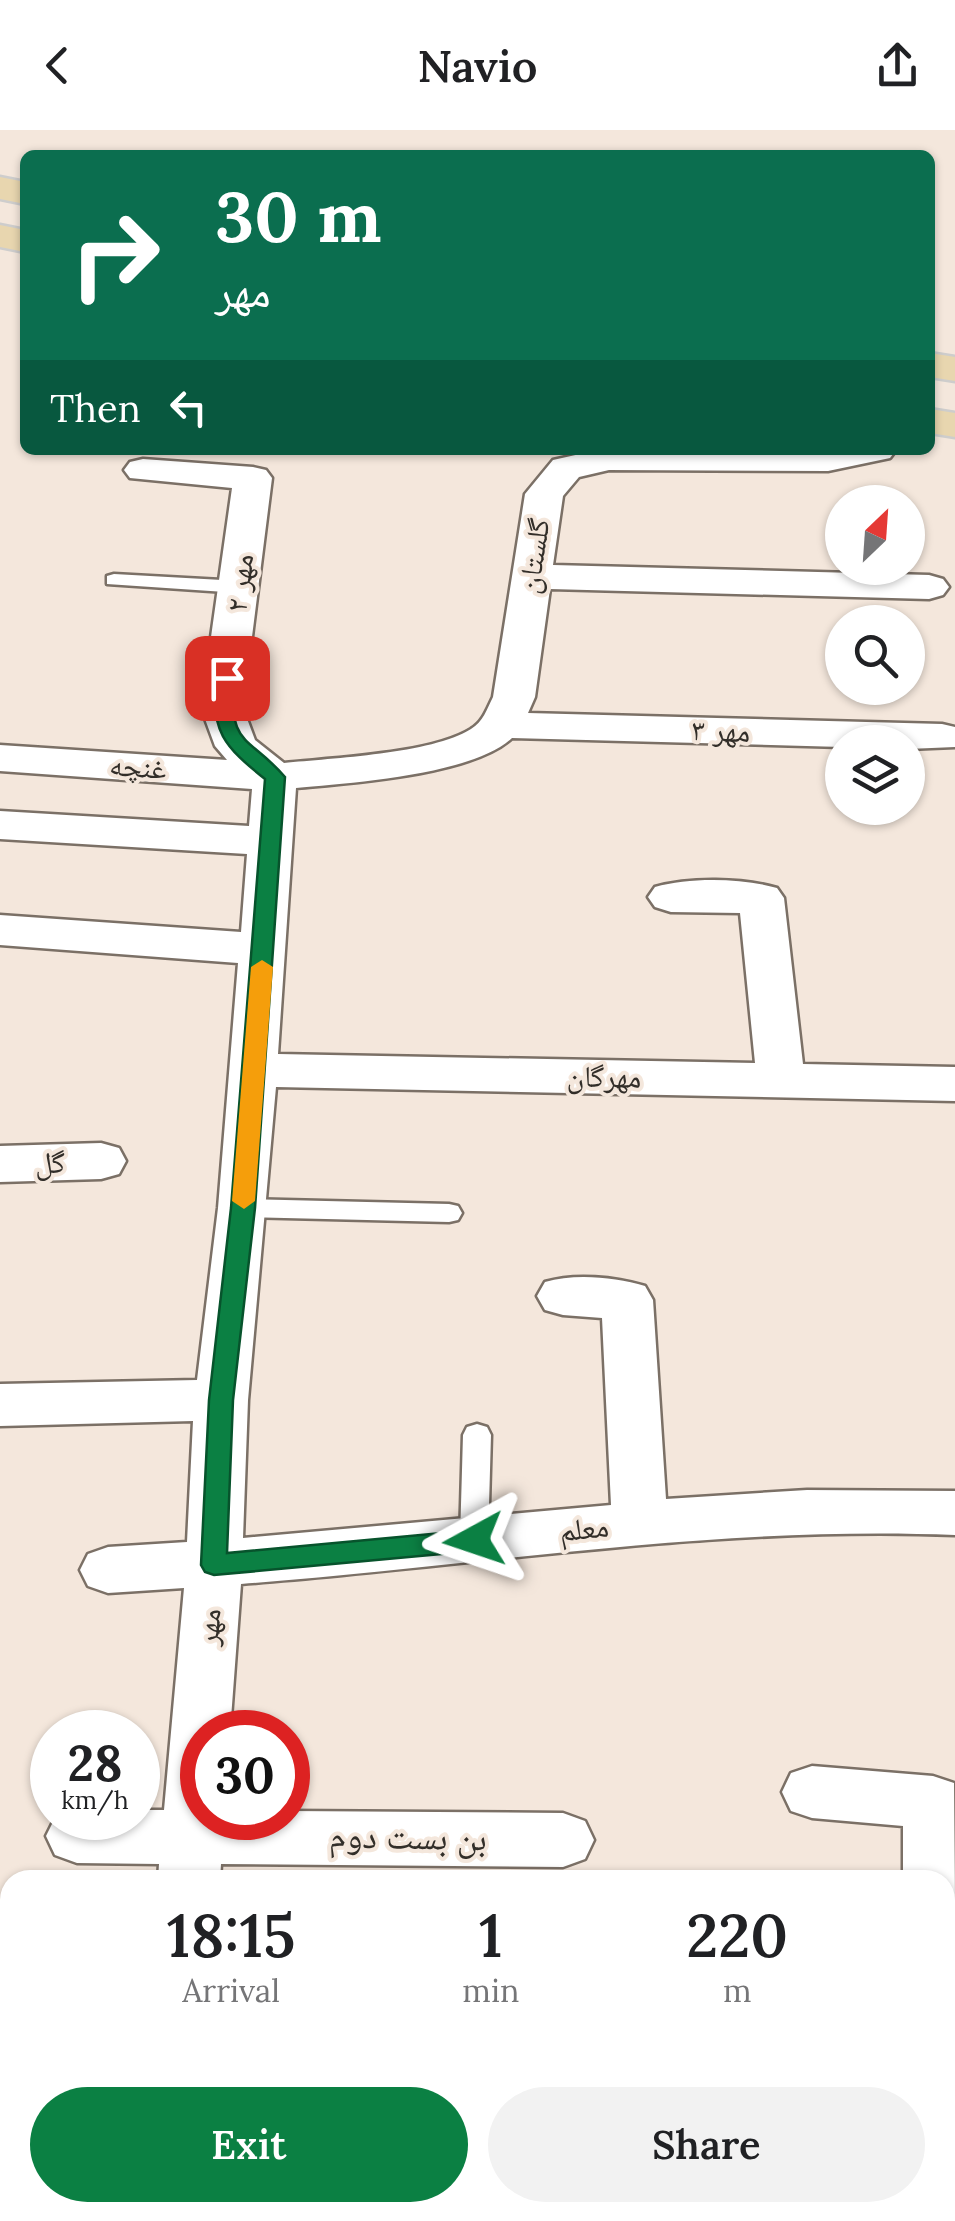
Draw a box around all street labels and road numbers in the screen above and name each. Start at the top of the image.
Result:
street label: گلستان [508,516,558,596]
street label: مهر ۲ [217,551,261,614]
street label: مهر ۳ [691,710,751,750]
street label: غنچه [108,745,168,787]
street label: مهرگان [566,1056,642,1096]
street label: گل [34,1142,66,1182]
street label: معلم [557,1507,611,1551]
street label: مهر [187,1607,229,1648]
street label: بن بست دوم [329,1813,487,1861]

